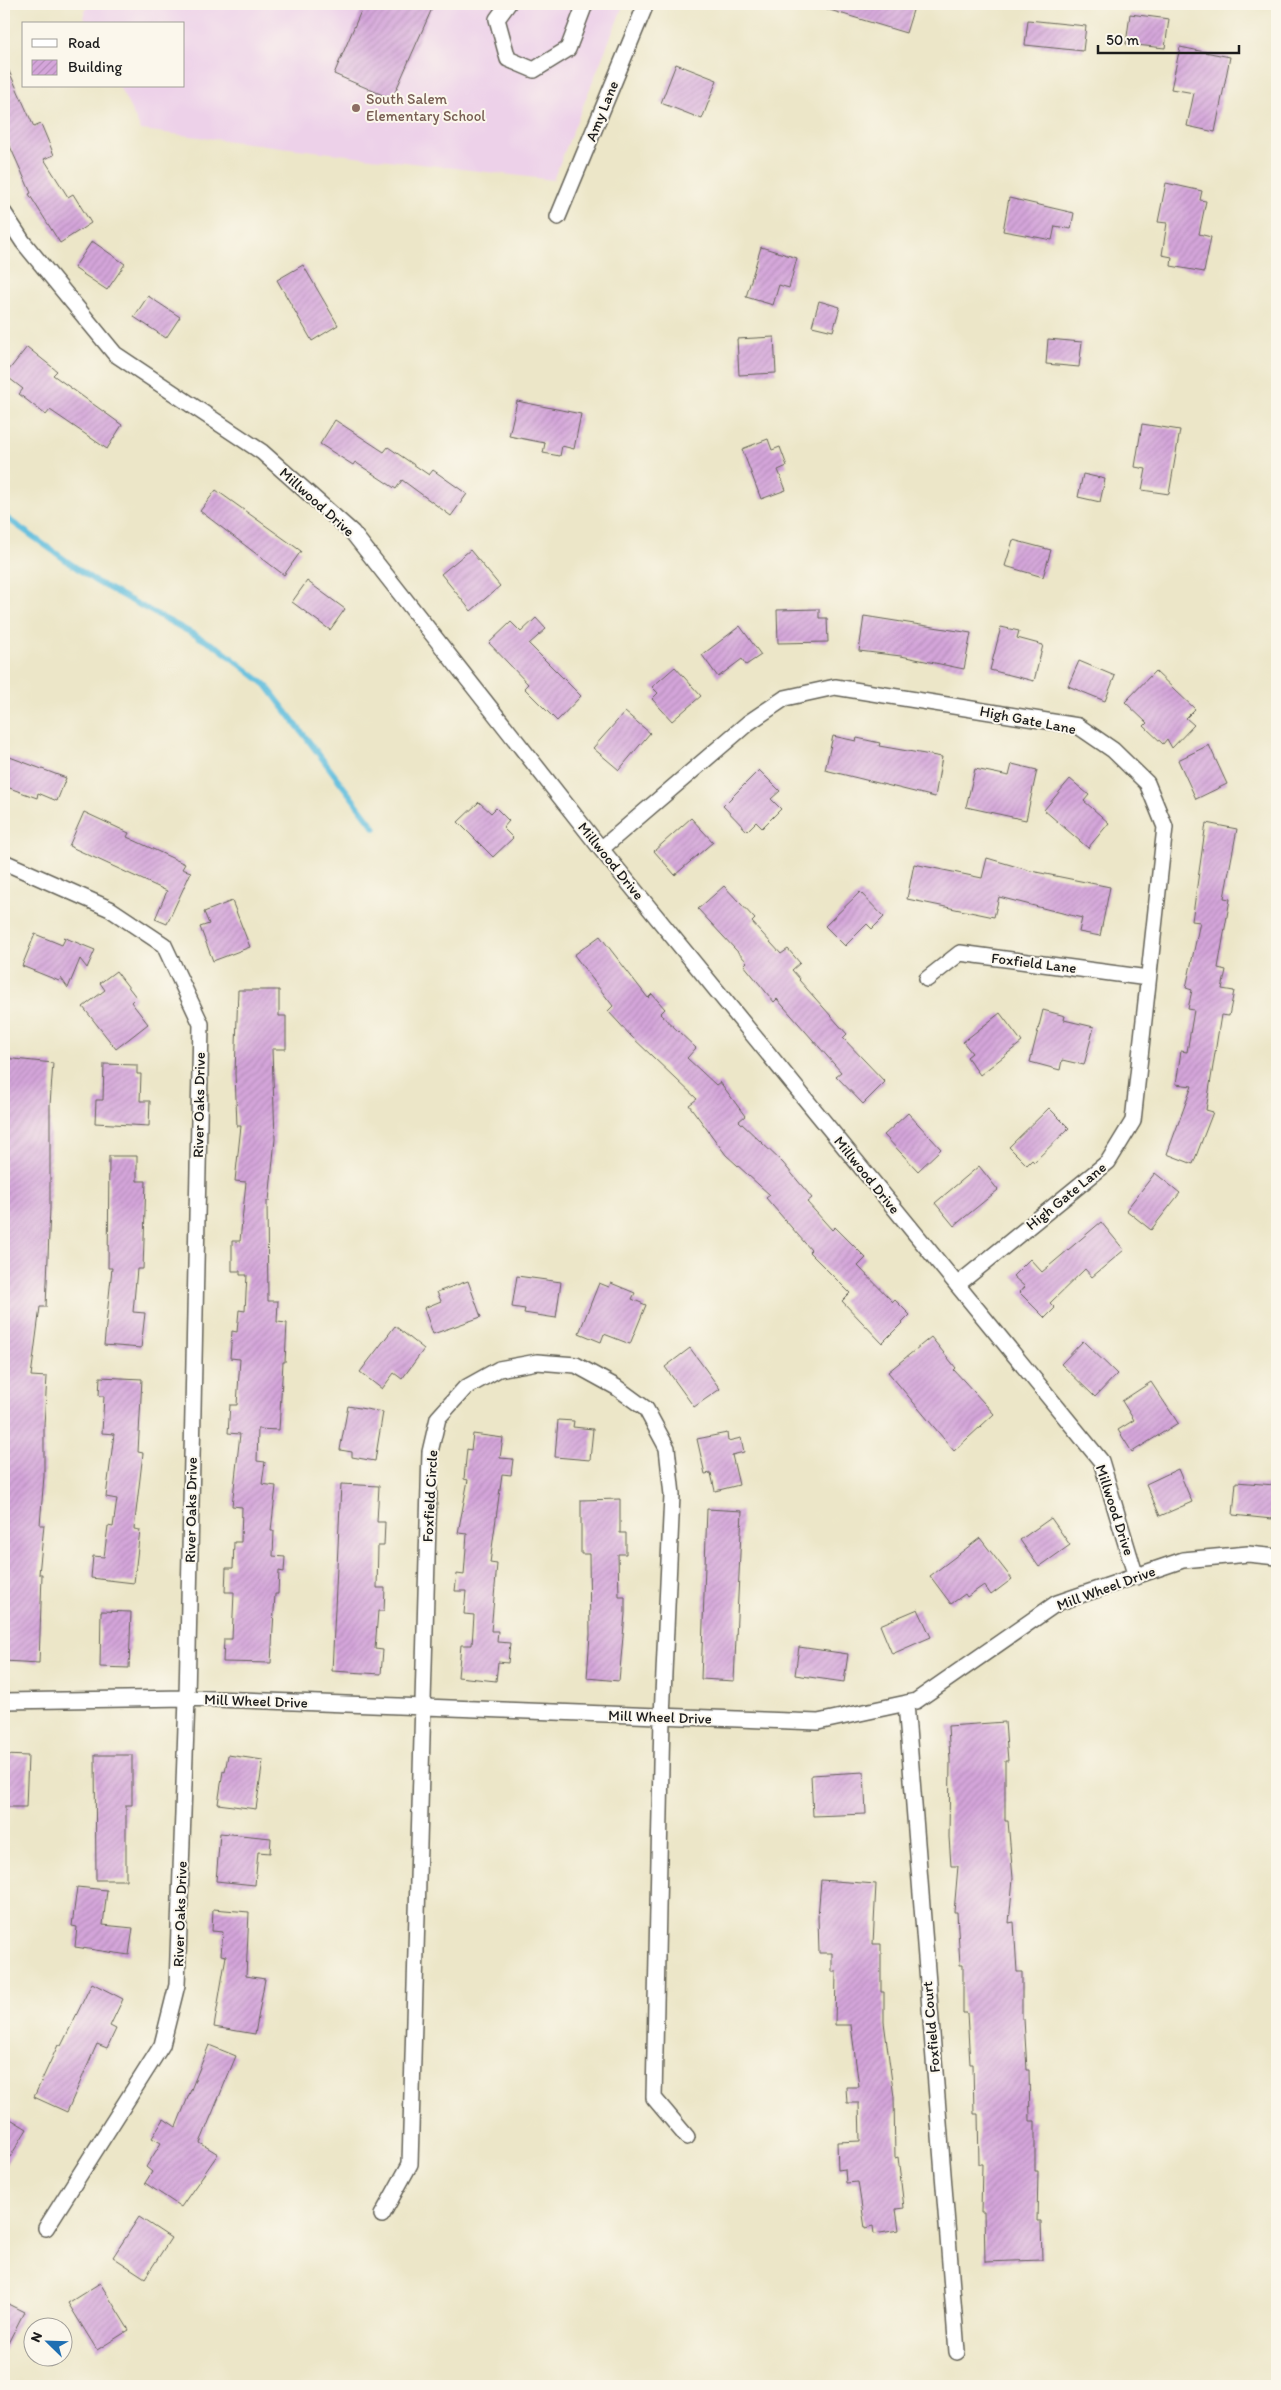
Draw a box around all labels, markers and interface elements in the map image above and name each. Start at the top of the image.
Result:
legend [22,22,185,88]
scale bar [1098,22,1240,54]
text: 50 m [1106,31,1139,49]
text: Road [68,34,101,52]
text: Building [68,58,122,76]
street label: Amy Lane [582,78,622,144]
place label: South Salem Elementary School [366,90,486,125]
marker: South Salem Elementary School [350,102,362,114]
street label: Millwood Drive [276,464,358,540]
street label: High Gate Lane [978,702,1078,738]
street label: Millwood Drive [574,819,648,903]
street label: Foxfield Lane [990,949,1078,977]
street label: River Oaks Drive [189,1052,209,1158]
street label: Millwood Drive [830,1133,904,1217]
street label: High Gate Lane [1022,1158,1110,1234]
street label: Foxfield Circle [419,1449,441,1543]
street label: River Oaks Drive [181,1457,201,1563]
street label: Millwood Drive [1092,1462,1138,1558]
street label: Mill Wheel Drive [1054,1562,1158,1614]
street label: Mill Wheel Drive [204,1690,308,1712]
street label: Mill Wheel Drive [608,1706,712,1728]
street label: River Oaks Drive [169,1861,191,1967]
street label: Foxfield Court [918,1980,944,2074]
north arrow [22,2318,72,2368]
text: N [27,2329,46,2345]

